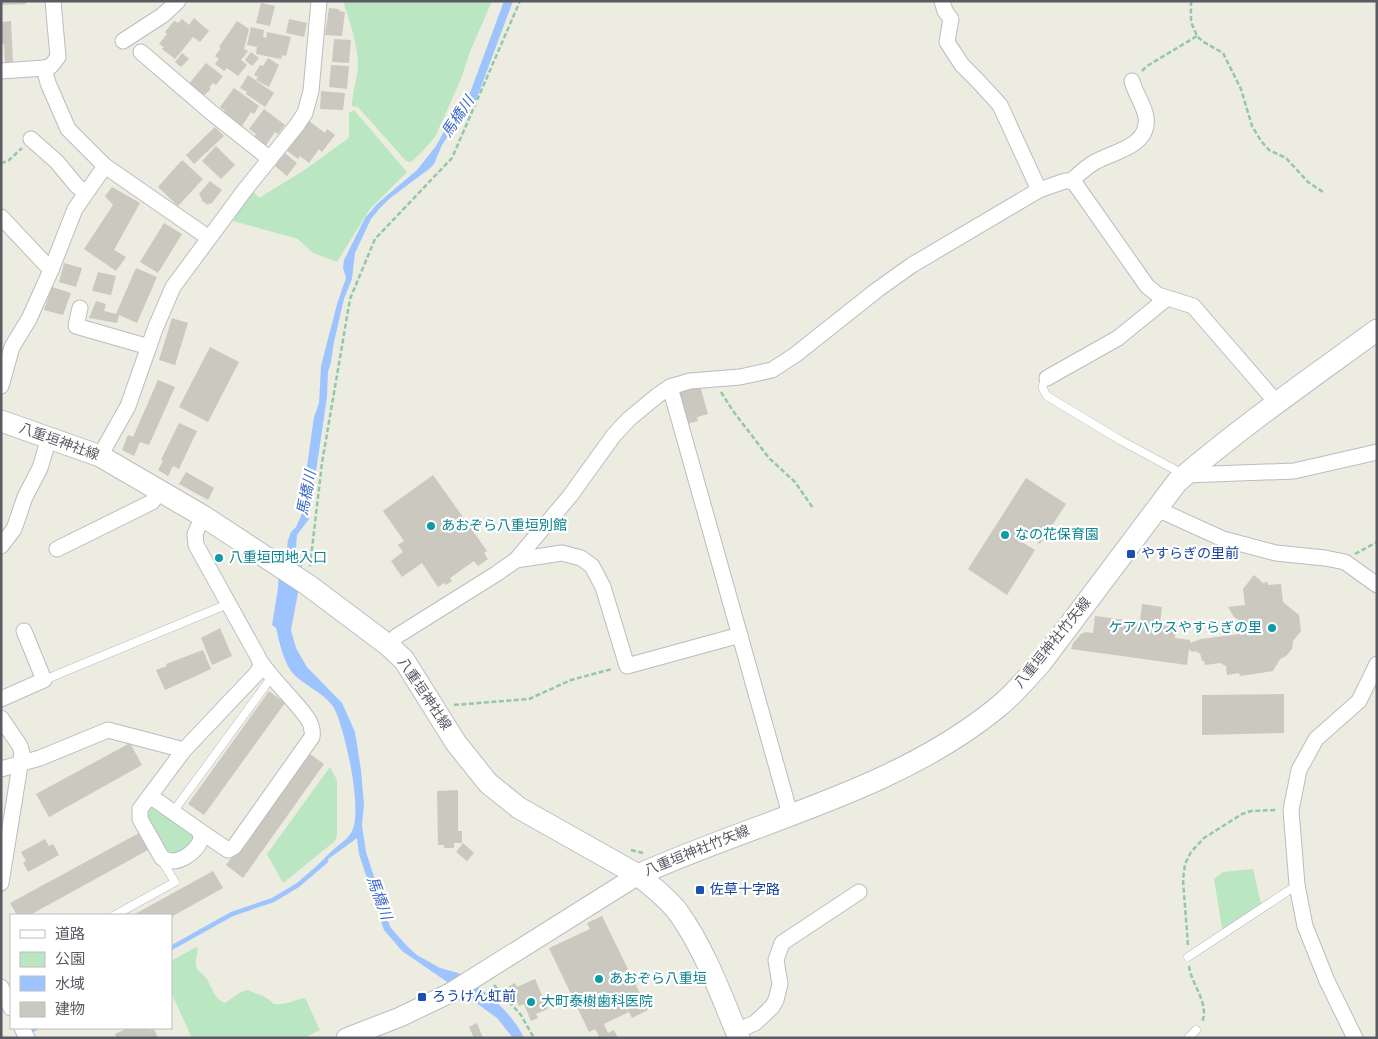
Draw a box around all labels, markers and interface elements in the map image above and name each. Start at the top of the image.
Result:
water label: 馬橋川 [438,92,478,140]
street label: 八重垣神社線 [17,420,101,463]
water label: 馬橋川 [294,467,319,517]
place label: あおぞら八重垣別館 [441,518,567,533]
marker: あおぞら八重垣別館 [425,520,437,532]
place label: なの花保育園 [1015,527,1099,542]
marker: なの花保育園 [999,529,1011,541]
place label: やすらぎの里前 [1141,545,1239,561]
marker: やすらぎの里前 [1125,548,1137,560]
place label: 八重垣団地入口 [229,550,327,565]
marker: 八重垣団地入口 [213,552,225,564]
street label: 八重垣神社竹矢線 [1012,594,1094,691]
place label: ケアハウスやすらぎの里 [1109,620,1262,635]
marker: ケアハウスやすらぎの里 [1266,622,1278,634]
street label: 八重垣神社線 [395,655,454,733]
street label: 八重垣神社竹矢線 [642,823,752,878]
water label: 馬橋川 [364,874,395,924]
place label: 佐草十字路 [710,882,780,897]
marker: 佐草十字路 [694,884,706,896]
legend [10,914,172,1029]
text: 道路 [55,926,85,942]
text: 公園 [55,951,85,967]
place label: あおぞら八重垣 [609,971,707,986]
marker: あおぞら八重垣 [593,973,605,985]
text: 水域 [55,976,85,992]
place label: ろうけん虹前 [432,988,516,1004]
marker: ろうけん虹前 [416,991,428,1003]
place label: 大町泰樹歯科医院 [541,993,653,1009]
marker: 大町泰樹歯科医院 [525,996,537,1008]
text: 建物 [55,1001,85,1017]

